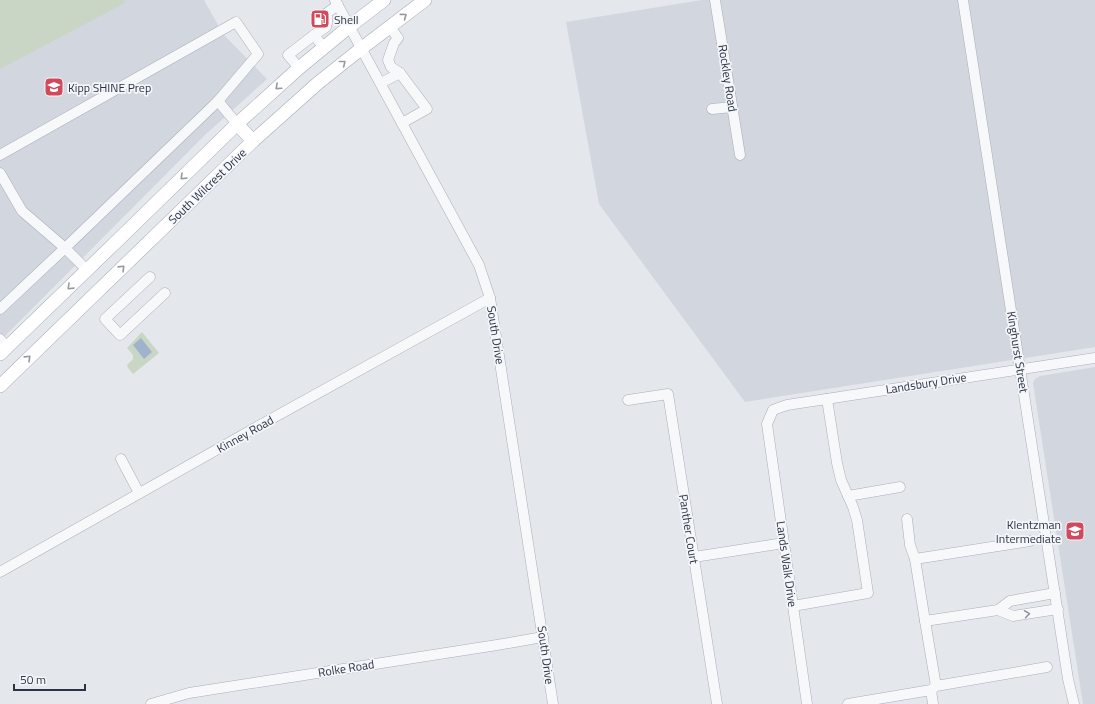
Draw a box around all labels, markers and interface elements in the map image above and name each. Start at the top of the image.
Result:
fuel station icon: Shell [309,8,331,30]
place label: Shell [334,10,359,29]
one-way arrow [400,14,407,21]
street label: Rockley Road [713,43,743,113]
one-way arrow [338,61,345,68]
school or university icon: Kipp SHINE Prep [43,76,65,98]
place label: Kipp SHINE Prep [68,78,151,97]
one-way arrow [275,83,282,90]
street label: South Wilcrest Drive [164,144,250,228]
one-way arrow [180,172,188,179]
one-way arrow [117,265,125,273]
one-way arrow [67,282,75,290]
street label: South Drive [482,304,510,366]
street label: Kinghurst Street [1002,310,1034,395]
one-way arrow [23,356,31,363]
street label: Landsbury Drive [884,367,968,399]
street label: Kinney Road [213,410,277,458]
street label: Panther Court [674,493,704,566]
place label: Klentzman Intermediate [996,515,1061,548]
street label: Lands Walk Drive [772,520,802,608]
school or university icon: Klentzman Intermediate [1064,520,1086,542]
one-way arrow [1024,610,1030,619]
street label: South Drive [533,625,559,685]
street label: Rolke Road [317,654,375,682]
scale bar [14,666,85,692]
text: 50 m [20,670,46,689]

